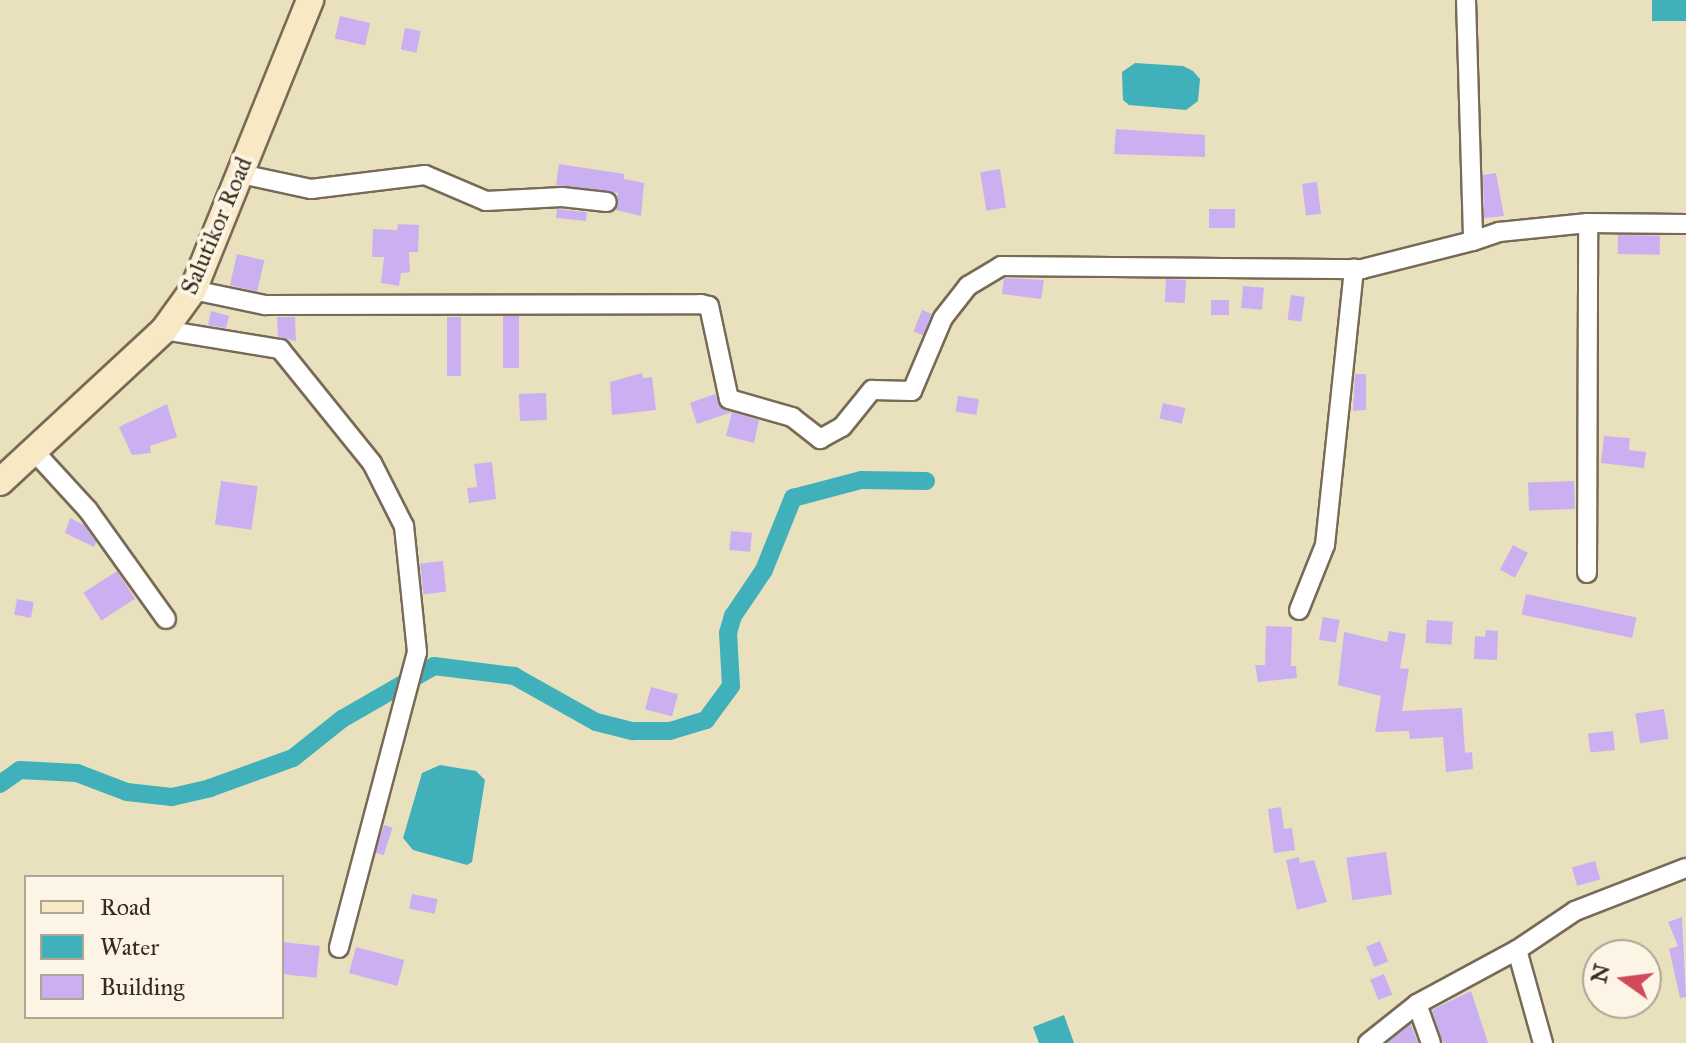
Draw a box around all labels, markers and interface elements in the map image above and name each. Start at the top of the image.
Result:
street label: Salutikor Road [175,153,259,299]
legend [24,875,284,1019]
text: Road [100,892,151,922]
text: Water [100,932,159,962]
north arrow [1582,939,1662,1019]
text: N [1585,961,1616,986]
text: Building [100,972,185,1002]

